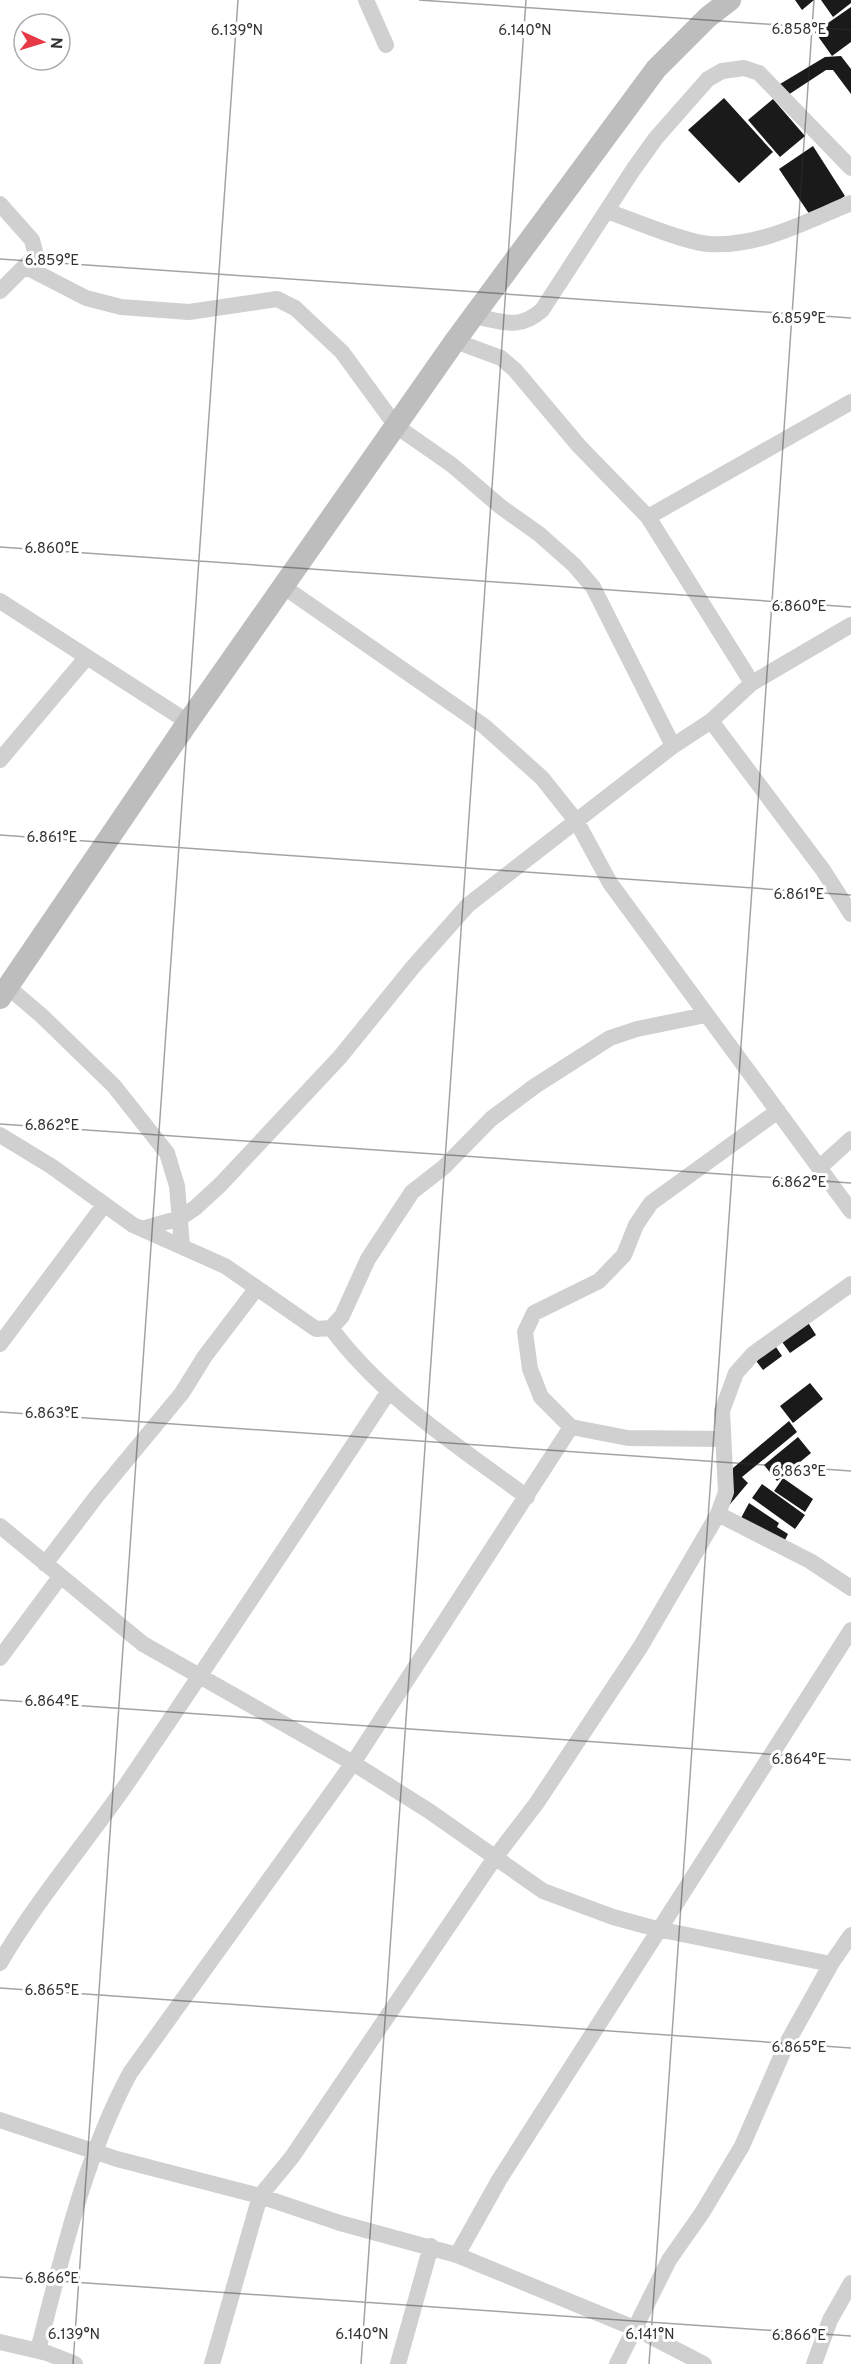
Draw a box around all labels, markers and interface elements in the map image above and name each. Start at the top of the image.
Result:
north arrow [12,12,72,72]
text: 6.858°E [771,21,827,40]
text: 6.139°N [211,22,263,41]
text: 6.140°N [498,22,552,41]
text: N [45,36,65,49]
text: 6.859°E [25,252,79,271]
text: 6.859°E [772,310,826,329]
text: 6.860°E [24,540,80,559]
text: 6.860°E [771,598,827,617]
text: 6.861°E [26,829,78,848]
text: 6.861°E [773,886,825,905]
text: 6.862°E [25,1117,79,1136]
text: 6.862°E [772,1174,826,1193]
text: 6.863°E [25,1405,79,1424]
text: 6.863°E [772,1463,826,1482]
text: 6.864°E [25,1693,79,1712]
text: 6.864°E [772,1751,826,1770]
text: 6.865°E [25,1982,79,2001]
text: 6.865°E [772,2039,826,2058]
text: 6.866°E [25,2270,79,2289]
text: 6.139°N [48,2326,100,2345]
text: 6.140°N [335,2326,389,2345]
text: 6.141°N [625,2326,675,2345]
text: 6.866°E [772,2327,826,2346]

